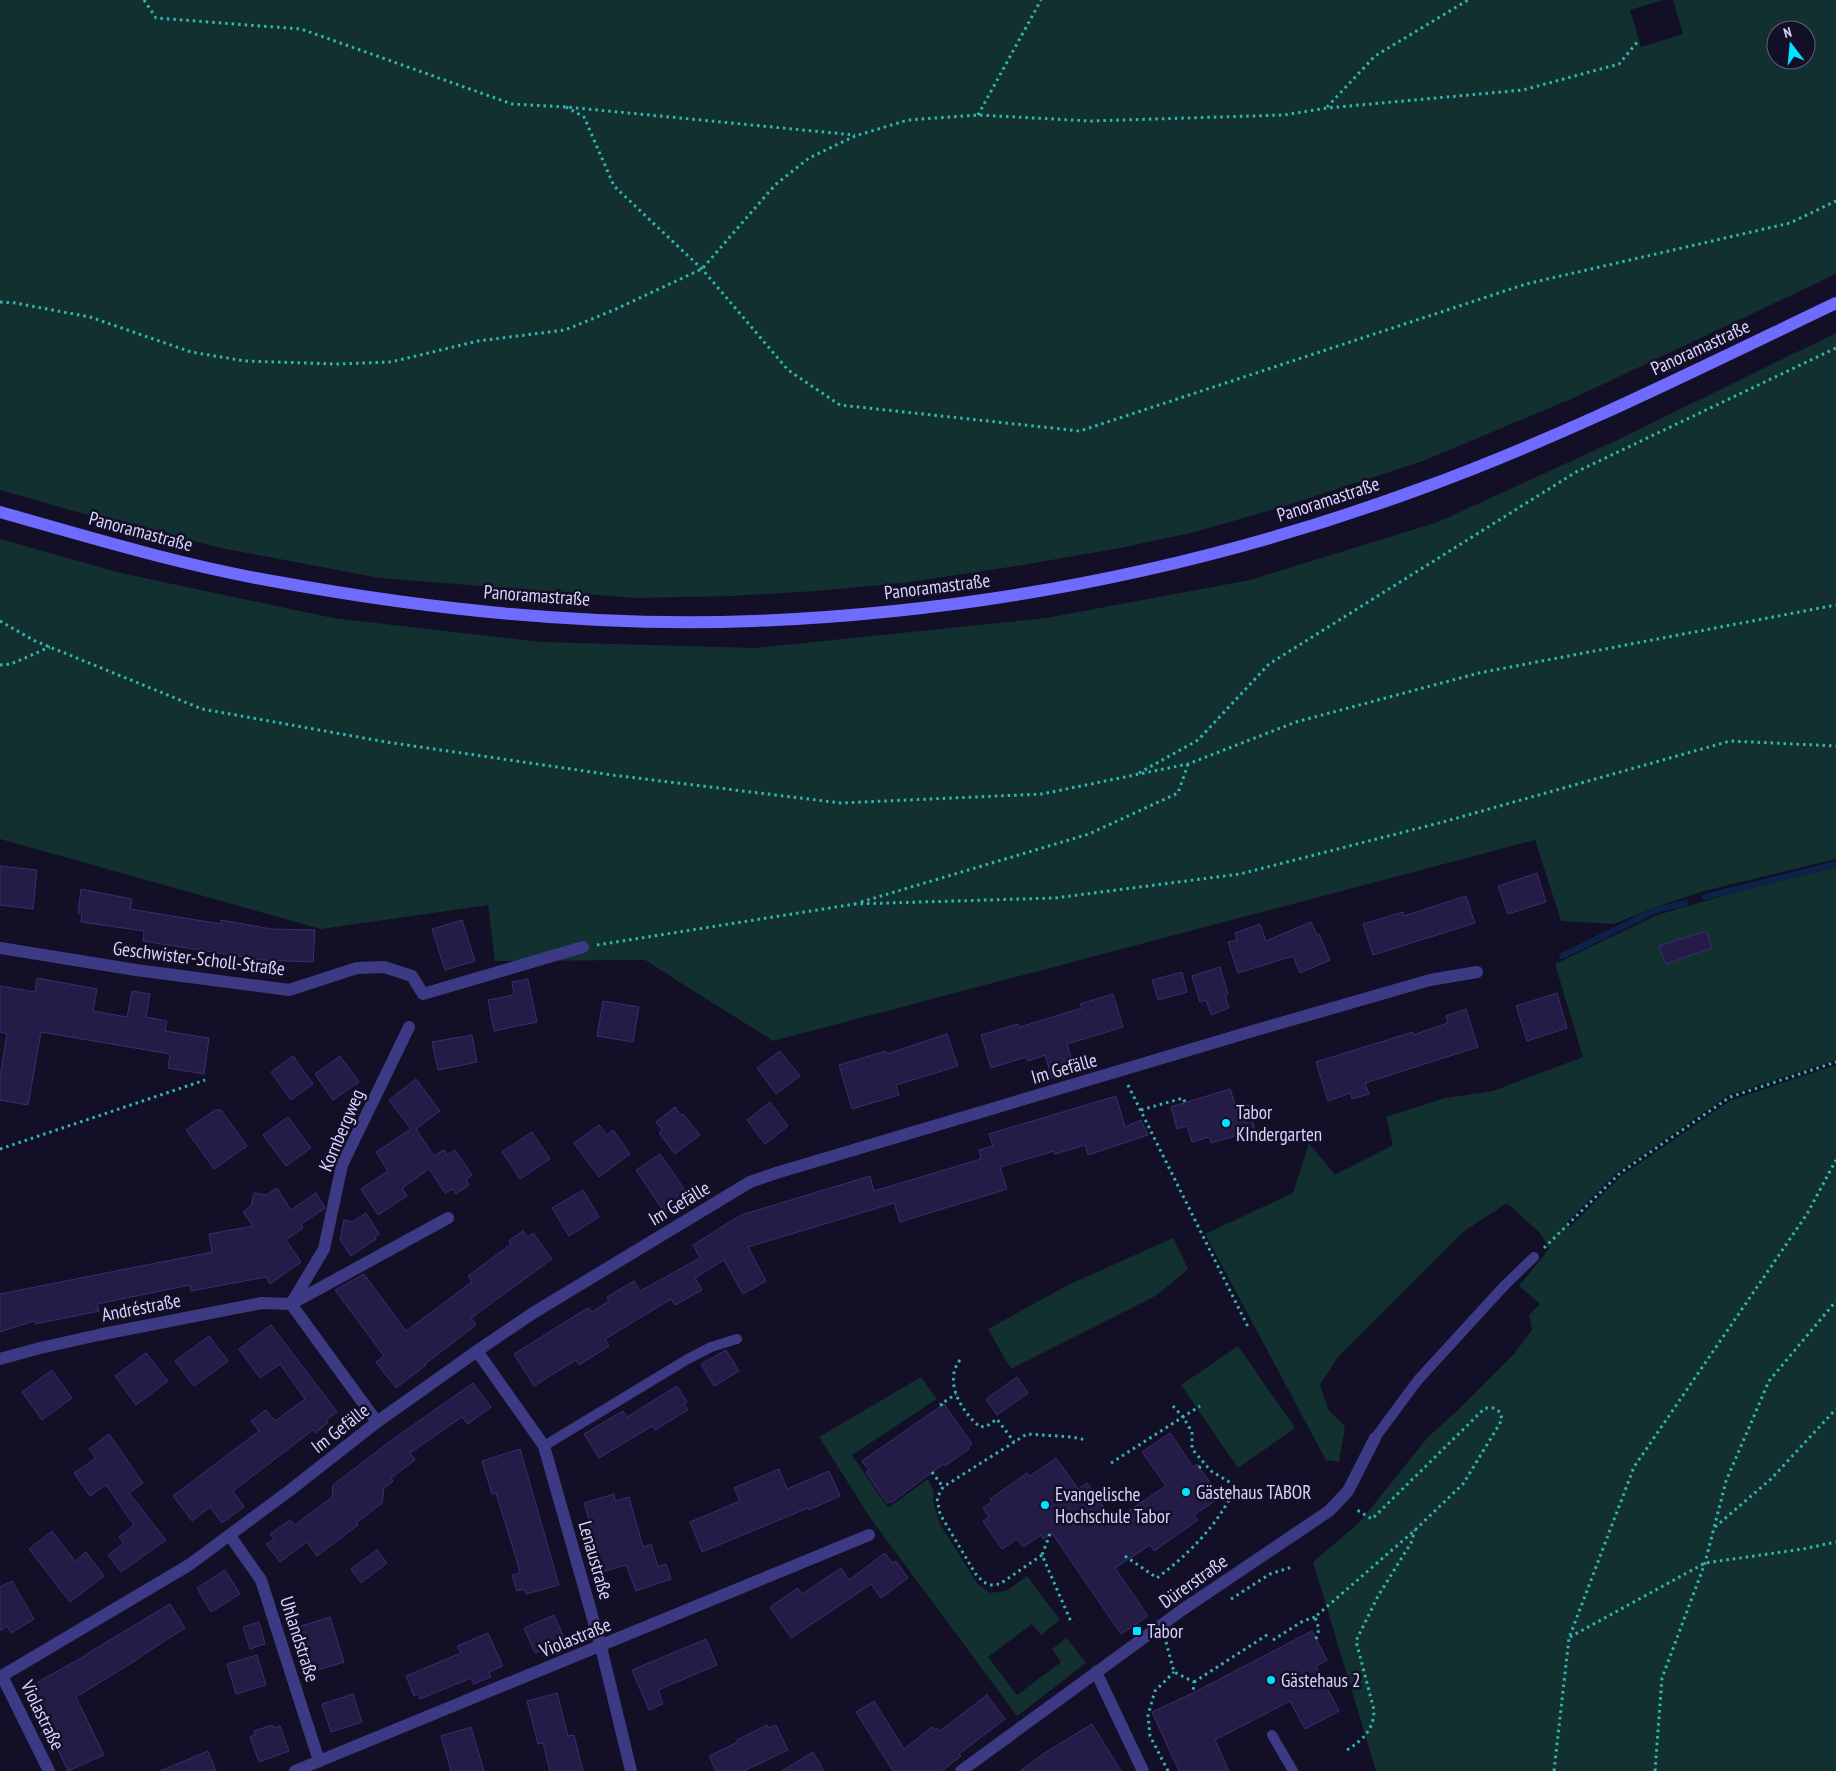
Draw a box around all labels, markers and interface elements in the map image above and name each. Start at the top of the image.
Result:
north arrow [1766,20,1816,70]
text: N [1781,23,1794,42]
street label: Panoramastraße [1647,314,1753,380]
street label: Panoramastraße [1274,471,1383,527]
street label: Panoramastraße [86,506,196,556]
street label: Panoramastraße [883,568,991,604]
street label: Panoramastraße [483,579,591,611]
street label: Geschwister-Scholl-Straße [112,936,287,980]
street label: Im Gefälle [1028,1047,1100,1089]
street label: Kornbergweg [313,1085,369,1175]
place label: Tabor KIndergarten [1236,1100,1322,1146]
marker: Tabor KIndergarten [1220,1117,1232,1129]
street label: Im Gefälle [644,1175,714,1231]
street label: Andréstraße [99,1288,183,1326]
street label: Im Gefälle [306,1398,374,1458]
place label: Gästehaus TABOR [1196,1480,1311,1504]
place label: Evangelische Hochschule Tabor [1055,1482,1171,1528]
marker: Gästehaus TABOR [1180,1486,1192,1498]
marker: Evangelische Hochschule Tabor [1039,1499,1051,1511]
street label: Lenaustraße [573,1518,619,1602]
street label: Dürerstraße [1154,1549,1232,1613]
street label: Uhlandstraße [275,1593,325,1685]
street label: Violastraße [535,1612,614,1662]
place label: Tabor [1147,1619,1184,1643]
marker: Tabor [1131,1625,1143,1637]
place label: Gästehaus 2 [1281,1668,1361,1692]
marker: Gästehaus 2 [1265,1674,1277,1686]
street label: Violastraße [15,1675,70,1754]

